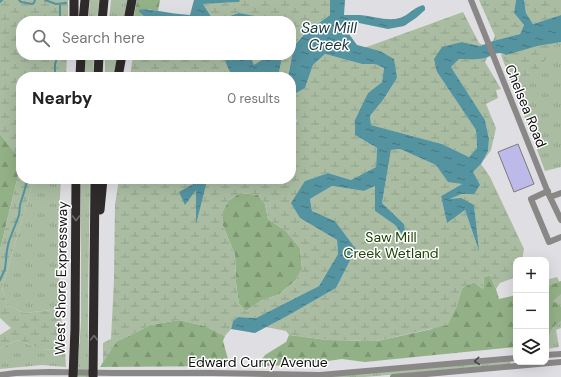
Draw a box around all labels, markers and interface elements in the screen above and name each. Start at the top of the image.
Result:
search box [16,16,296,60]
water label: Saw Mill Creek [301,18,357,55]
icon: search [30,27,52,49]
text: Search here [62,28,145,48]
street label: Chelsea Road [501,62,551,150]
text: Nearby [32,87,92,109]
text: 0 results [227,90,280,107]
street label: West Shore Expressway [51,201,71,355]
one-way arrow [72,215,80,221]
park label: Saw Mill Creek Wetland [343,228,439,262]
map controls [513,257,549,365]
button: + [513,257,549,293]
button: − [513,293,549,329]
button: layers [513,329,549,365]
one-way arrow [90,335,98,341]
street label: Edward Curry Avenue [188,353,328,371]
one-way arrow [474,357,480,366]

